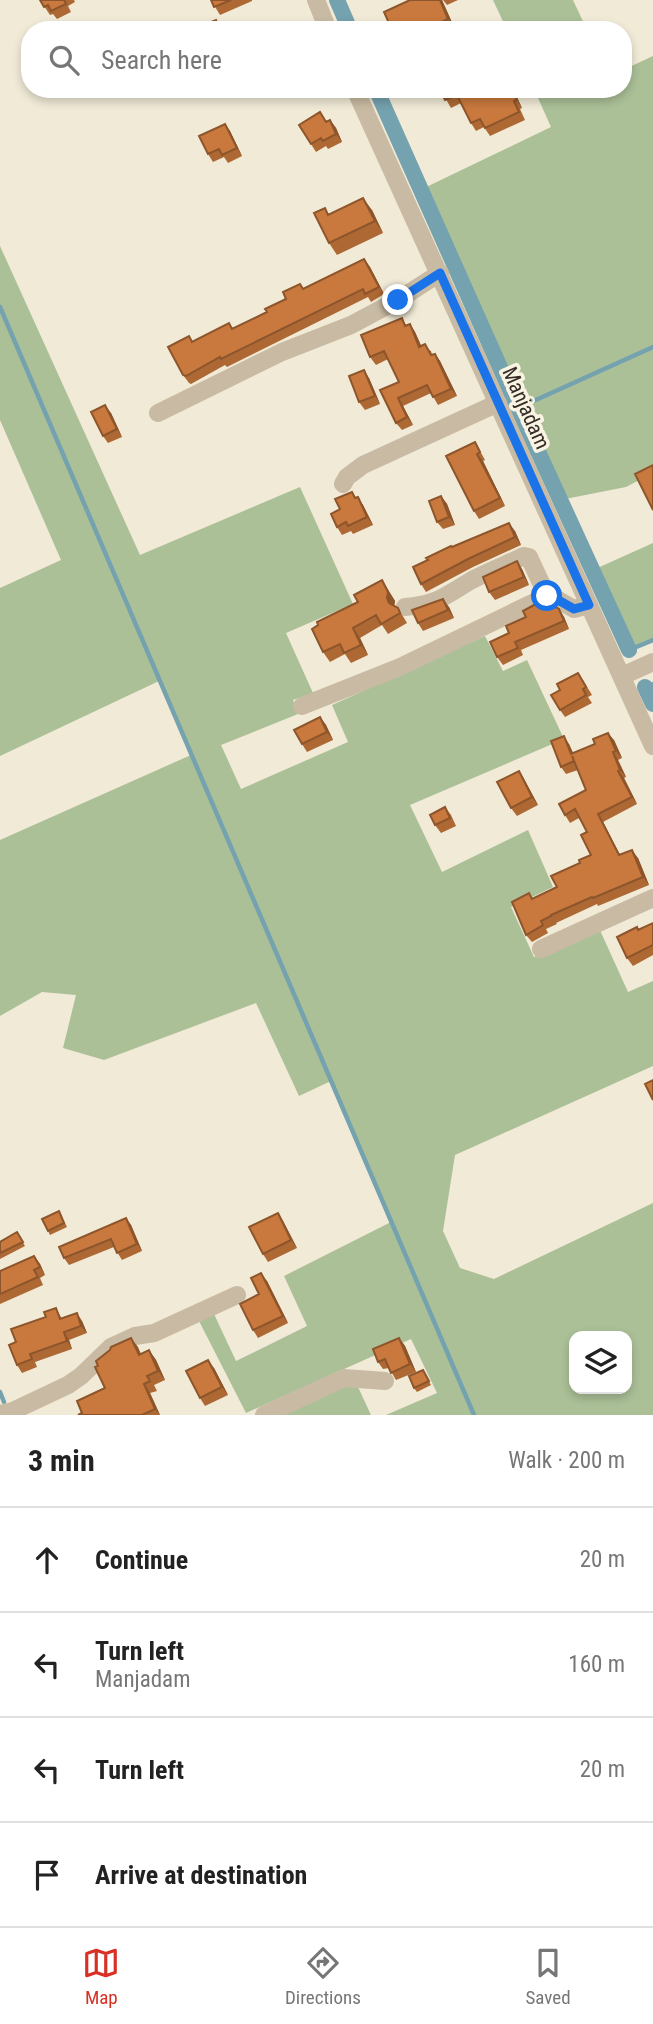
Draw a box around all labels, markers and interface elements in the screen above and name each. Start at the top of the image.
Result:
search box [21,21,632,98]
icon: search [45,41,83,79]
text: Search here [101,45,222,75]
route end [382,284,413,315]
street label: Manjadam [497,363,555,453]
route start [531,580,562,611]
map controls [569,1331,632,1394]
button: layers [569,1331,632,1394]
text: 3 min [28,1443,95,1478]
text: Walk · 200 m [508,1447,625,1474]
icon: ahead [28,1541,66,1579]
text: Continue [95,1545,188,1575]
text: 20 m [580,1546,625,1573]
text: Turn left [95,1636,184,1666]
icon: left [28,1646,66,1684]
text: 160 m [568,1651,625,1678]
text: Manjadam [95,1666,190,1693]
icon: left [28,1751,66,1789]
text: Turn left [95,1755,184,1785]
text: 20 m [580,1756,625,1783]
icon: arrive [28,1856,66,1894]
text: Arrive at destination [95,1860,307,1890]
tab: Map [82,1944,120,2009]
tab: Directions [285,1944,361,2009]
tab: Saved [525,1944,571,2009]

